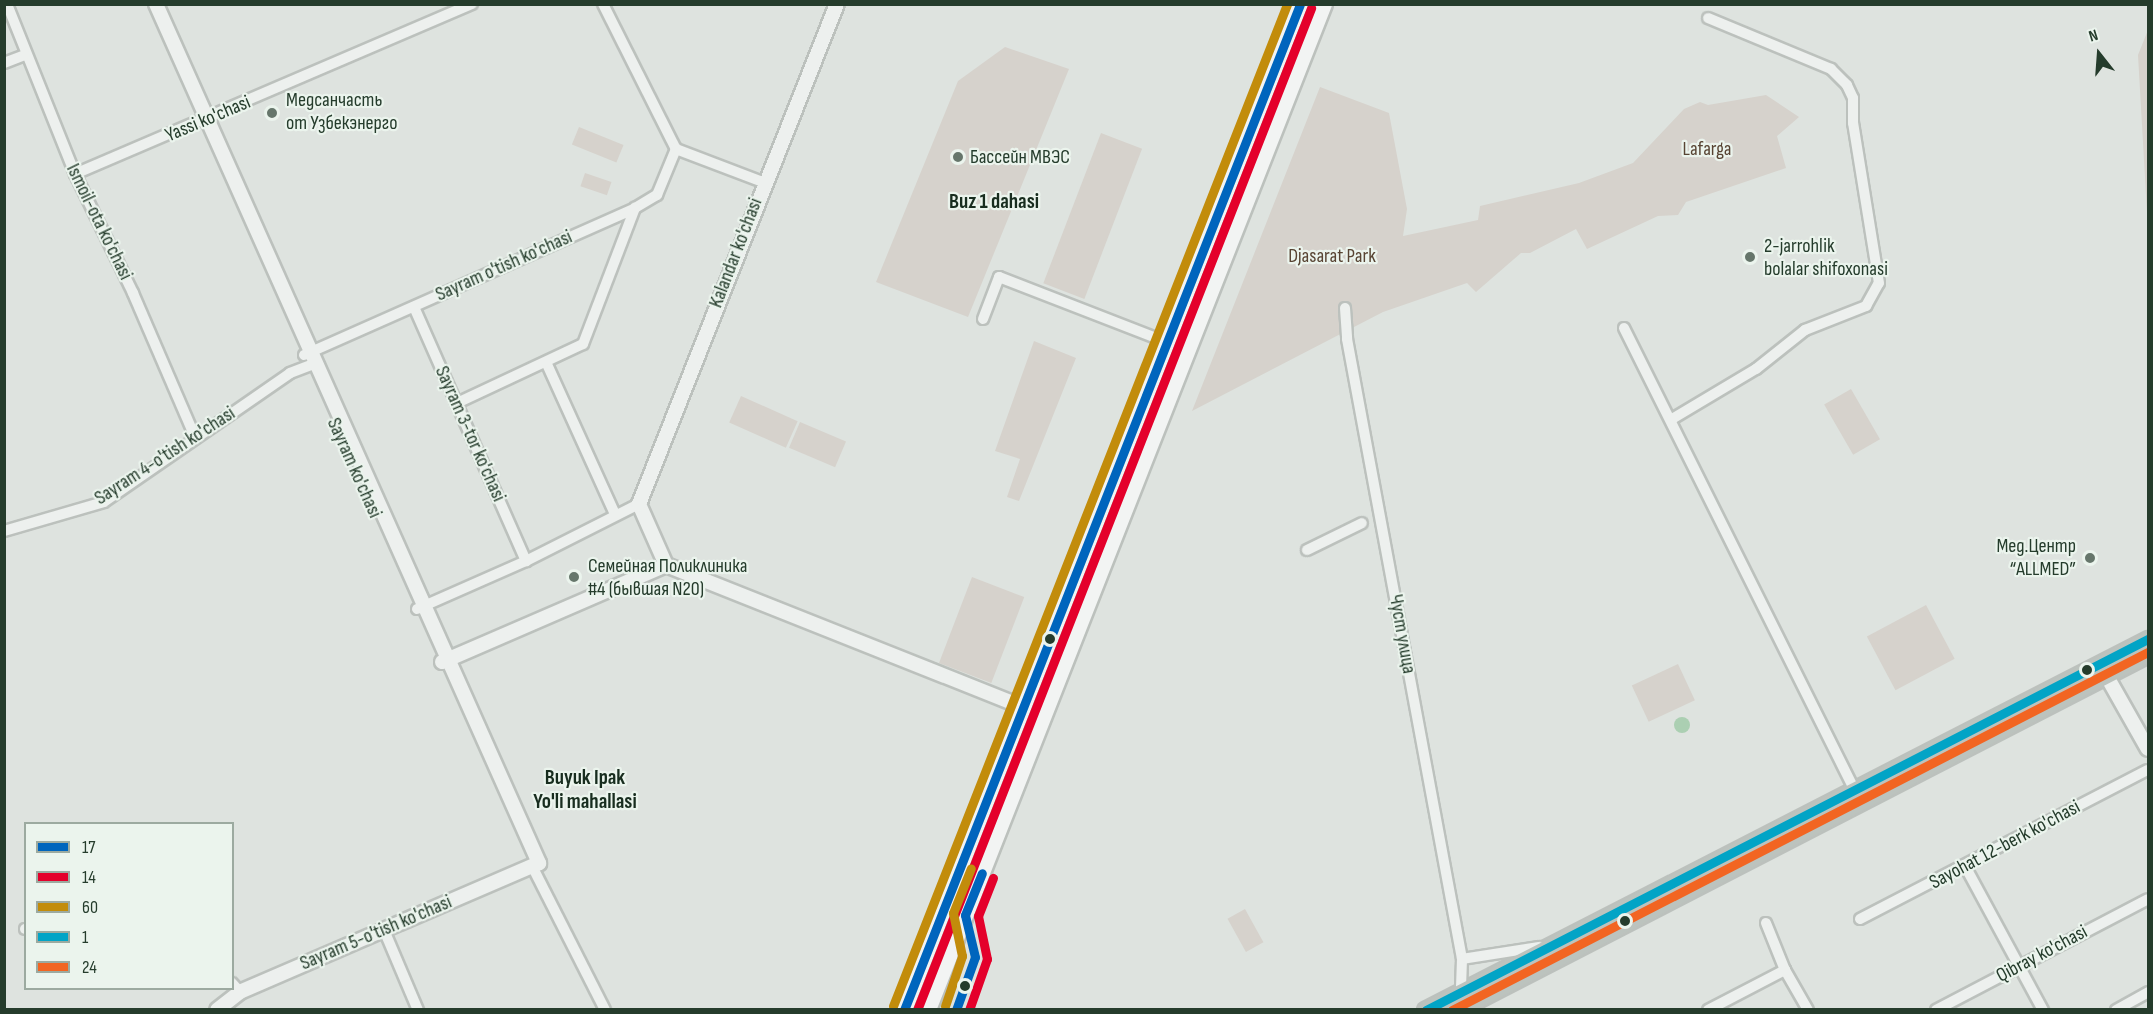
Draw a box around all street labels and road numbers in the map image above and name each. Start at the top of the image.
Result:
street label: Yassi ko'chasi [162,90,254,148]
street label: Ismoil-ota ko'chasi [61,160,137,284]
street label: Kalandar ko'chasi [704,195,768,311]
street label: Sayram o'tish ko'chasi [432,225,576,307]
street label: Sayram 3-tor ko'chasi [429,363,511,505]
street label: Sayram 4-o'tish ko'chasi [90,402,240,510]
street label: Sayram ko'chasi [321,414,387,522]
street label: Чуст улица [1383,592,1421,676]
street label: Sayohat 12-berk ko'chasi [1926,795,2084,895]
street label: Sayram 5-o'tish ko'chasi [297,890,455,976]
street label: Qibray ko'chasi [1992,920,2092,988]

